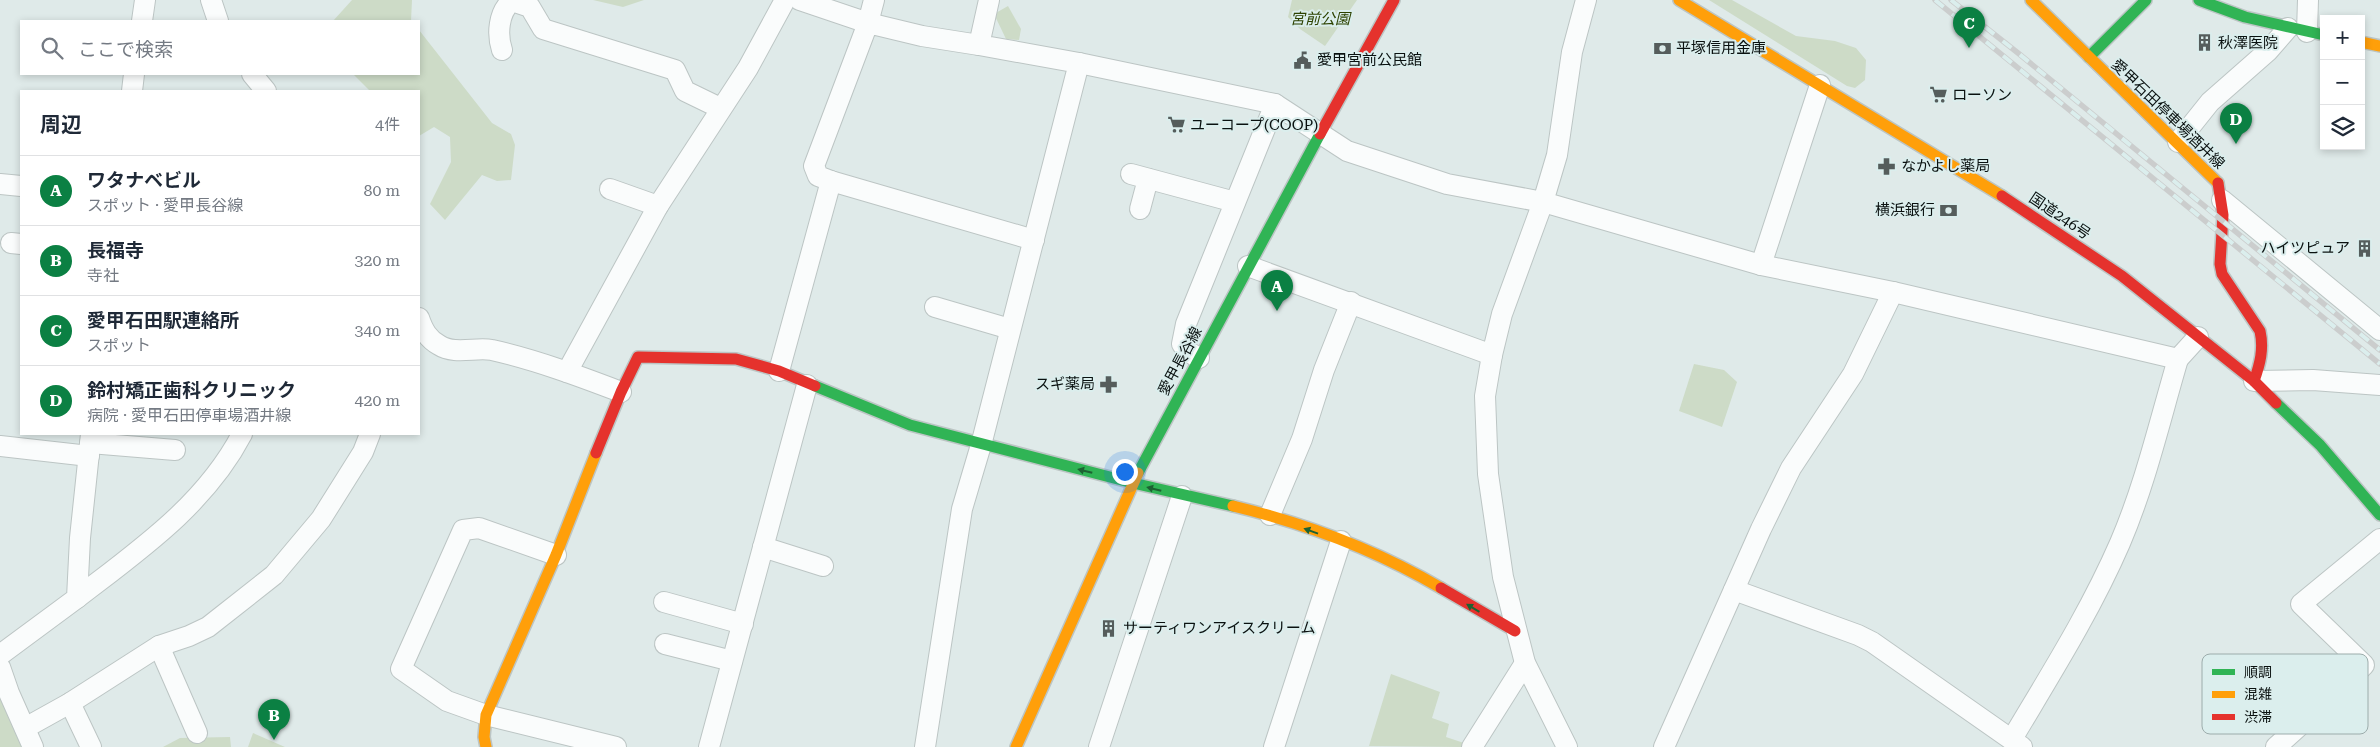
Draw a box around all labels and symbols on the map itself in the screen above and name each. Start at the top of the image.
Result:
pin: C [1953,7,1985,48]
park label: 宮前公園 [1290,10,1352,28]
building icon: 秋澤医院 [2194,33,2214,53]
place label: 秋澤医院 [2218,34,2278,52]
bank icon: 平塚信用金庫 [1652,38,1672,58]
place label: 平塚信用金庫 [1676,39,1766,57]
public building icon: 愛甲宮前公民館 [1293,50,1313,70]
place label: 愛甲宮前公民館 [1317,51,1422,69]
street label: 愛甲石田停車場酒井線 [2108,55,2228,173]
supermarket icon: ローソン [1928,85,1948,105]
place label: ローソン [1952,86,2012,104]
pin: D [2220,103,2252,144]
supermarket icon: ユーコープ(COOP) [1166,115,1186,135]
place label: ユーコープ(COOP) [1190,116,1318,134]
pharmacy icon: なかよし薬局 [1877,156,1897,176]
place label: なかよし薬局 [1901,157,1990,175]
street label: 国道246号 [2026,189,2094,243]
bank icon: 横浜銀行 [1939,200,1959,220]
place label: 横浜銀行 [1875,201,1935,219]
building icon: ハイツピュア [2354,238,2374,258]
place label: ハイツピュア [2261,239,2350,257]
pin: A [1261,270,1293,311]
street label: 愛甲長谷線 [1154,324,1206,398]
pharmacy icon: スギ薬局 [1099,374,1119,394]
place label: スギ薬局 [1035,375,1095,393]
your location [1112,459,1138,485]
one-way arrow [1078,467,1093,475]
one-way arrow [1147,485,1162,493]
one-way arrow [1304,526,1318,534]
one-way arrow [1467,603,1480,612]
building icon: サーティワンアイスクリーム [1099,618,1119,638]
place label: サーティワンアイスクリーム [1123,619,1315,637]
legend [2202,654,2368,734]
text: 順調 [2244,664,2272,680]
text: 混雑 [2244,686,2272,702]
pin: B [258,699,290,740]
text: 渋滞 [2244,709,2272,725]

